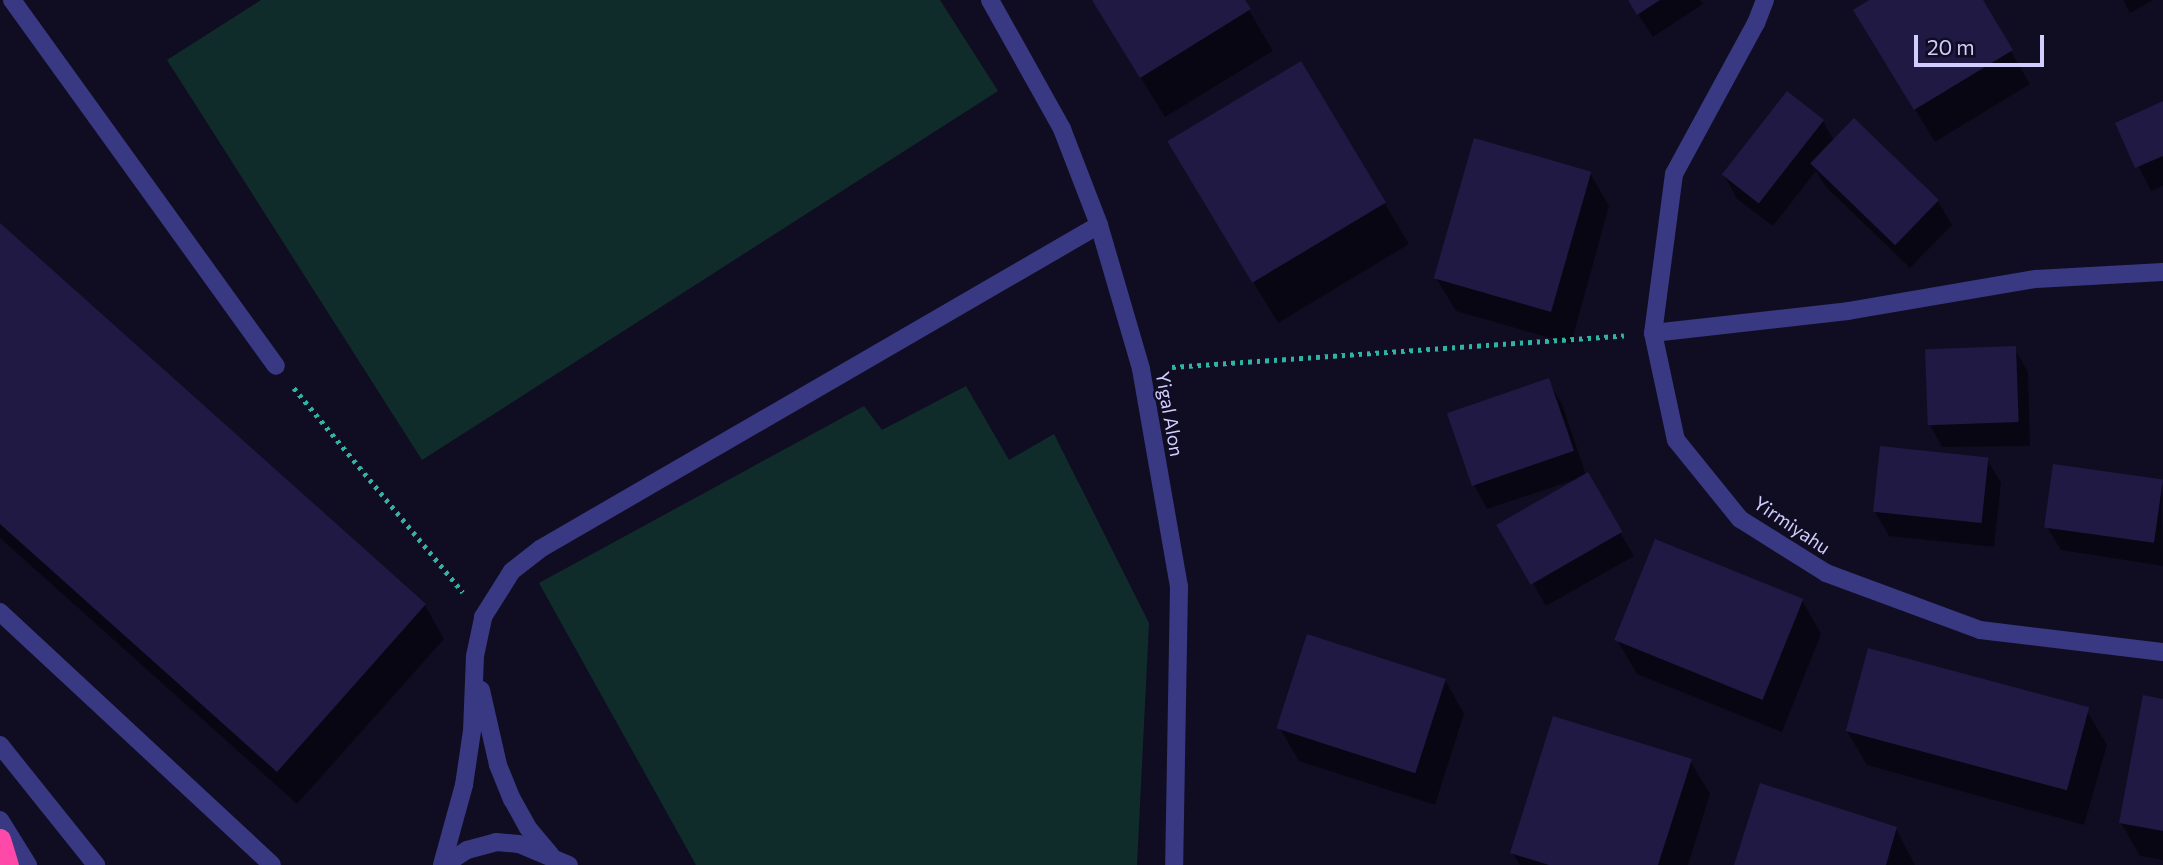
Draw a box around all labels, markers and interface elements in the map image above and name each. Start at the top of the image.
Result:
scale bar [1918,21,2048,65]
text: 20 m [1927,34,1975,59]
street label: Yigal Alon [1151,370,1189,458]
street label: Yirmiyahu [1749,491,1835,559]

